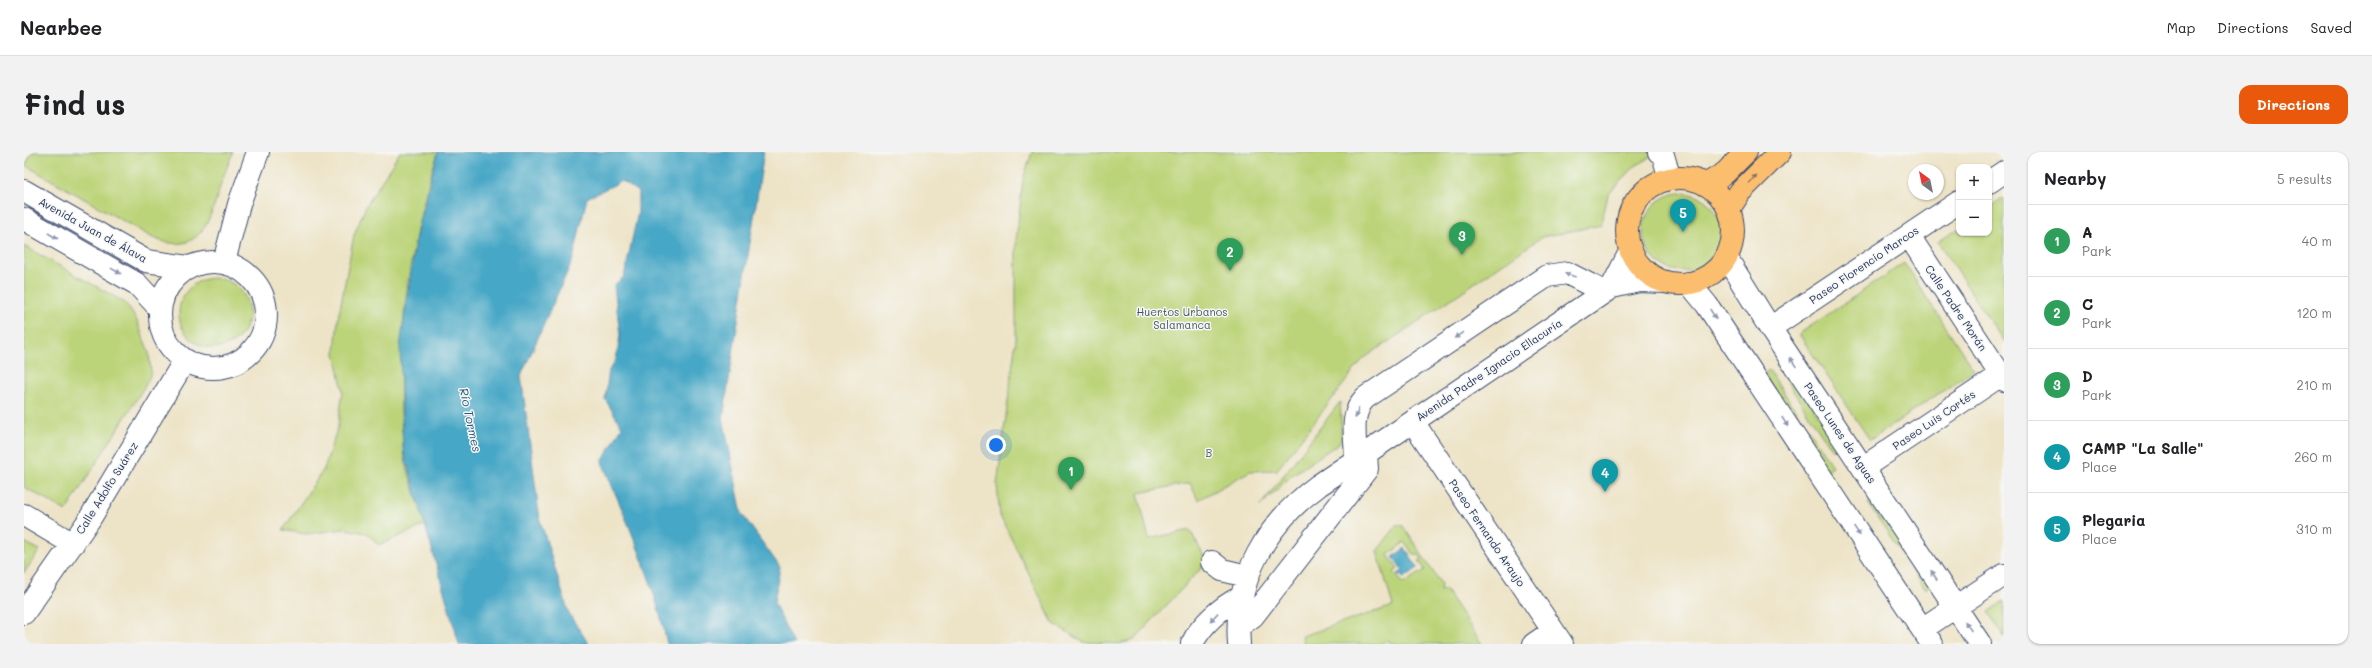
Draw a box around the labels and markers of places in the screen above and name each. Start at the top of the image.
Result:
pin: 5 [1670,199,1696,232]
pin: 3 [1449,222,1475,255]
pin: 2 [1217,238,1243,271]
pin: 1 [1058,457,1084,490]
pin: 4 [1592,459,1618,492]

